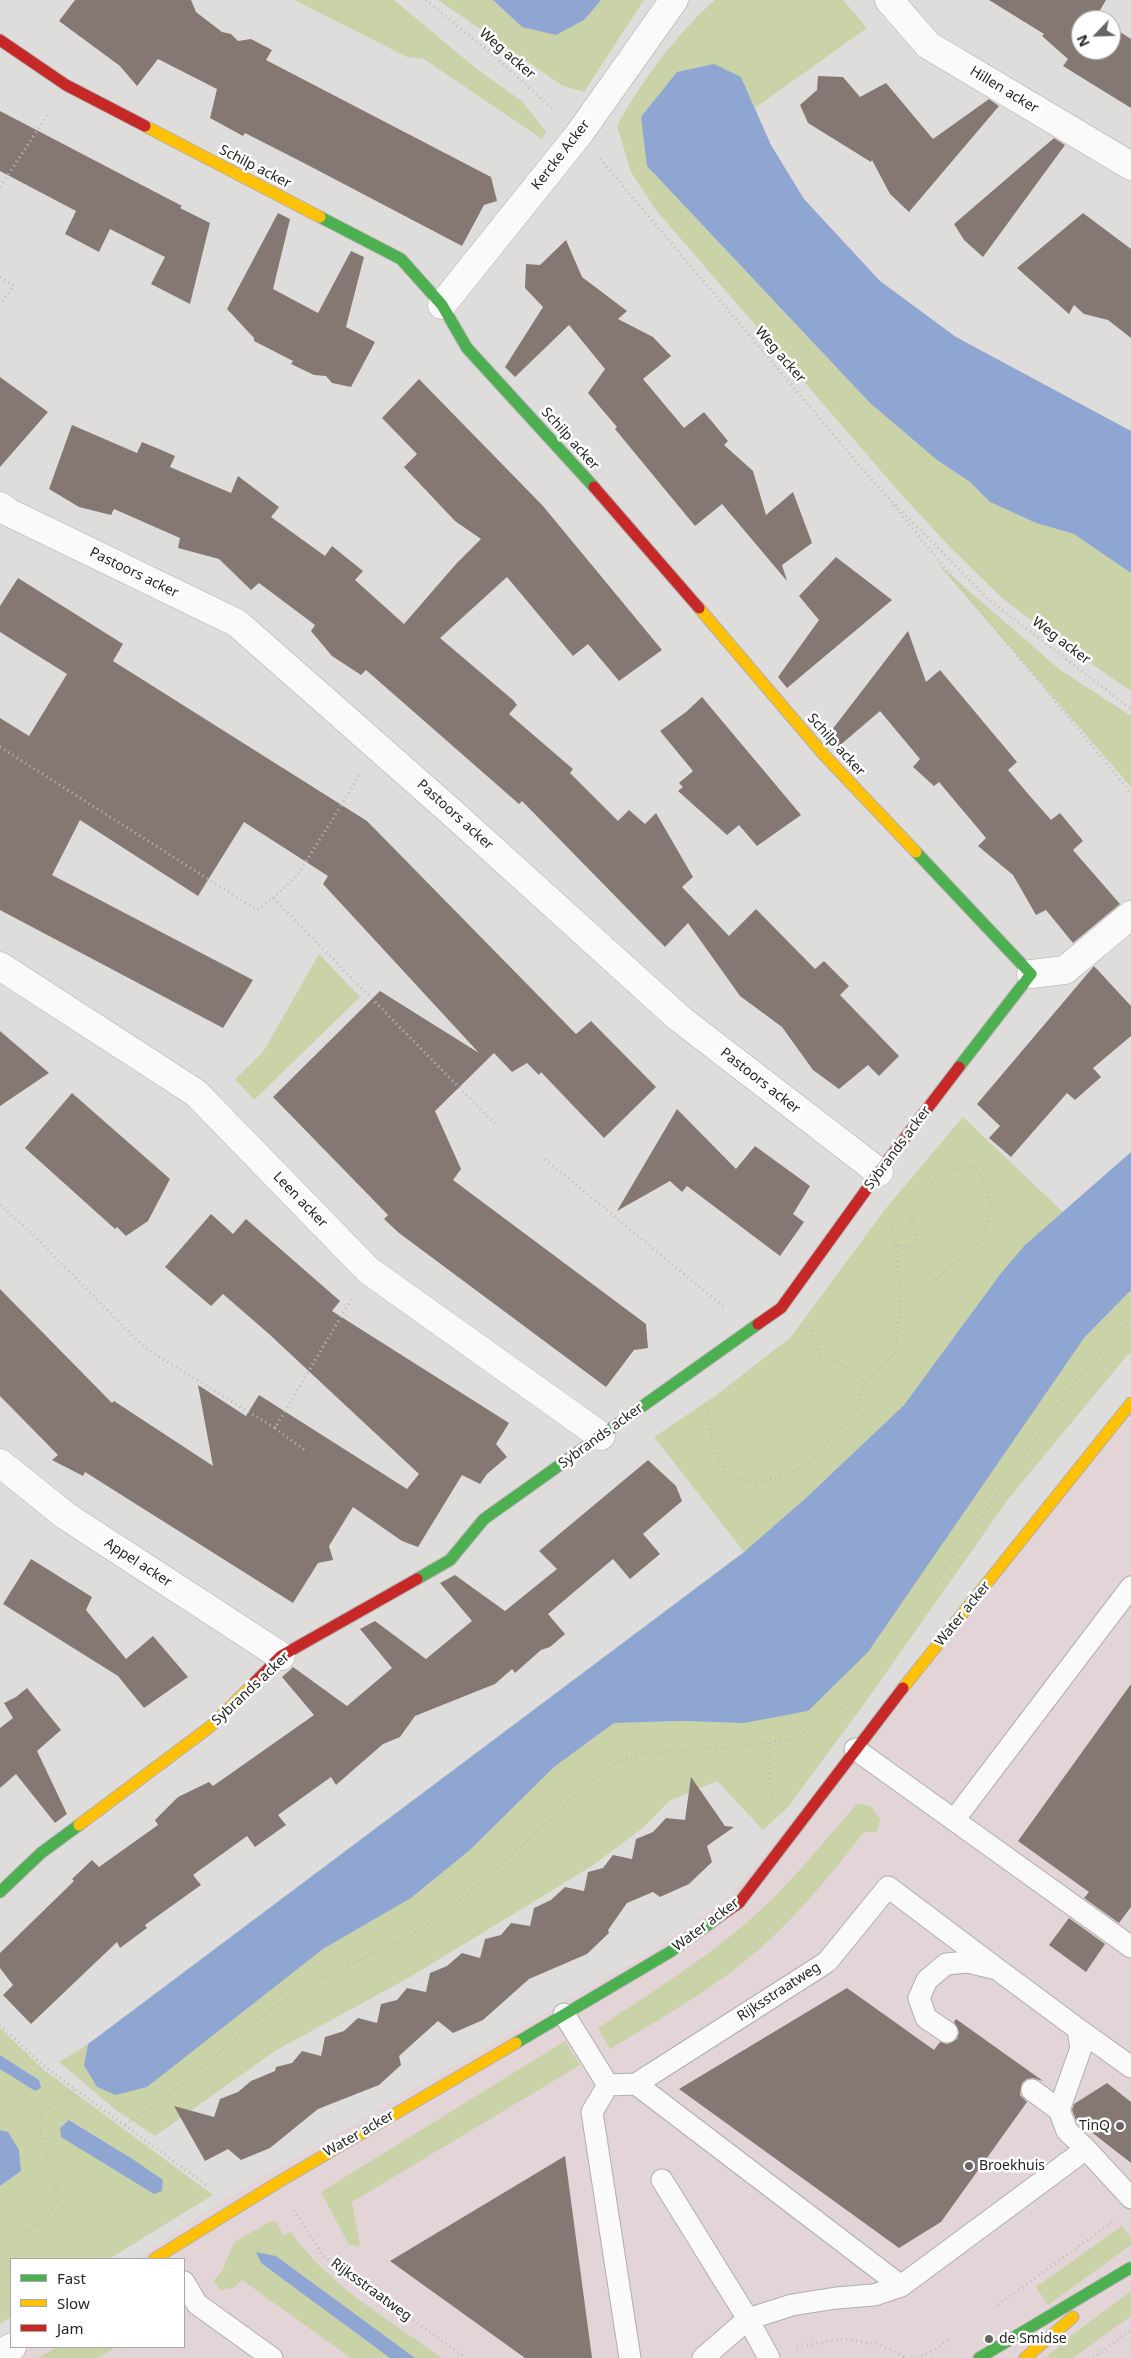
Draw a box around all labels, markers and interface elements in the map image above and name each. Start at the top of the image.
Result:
north arrow [1071,10,1121,60]
street label: Weg acker [476,25,538,83]
text: N [1072,32,1094,50]
street label: Hillen acker [967,63,1041,117]
street label: Kercke Acker [528,116,594,194]
street label: Schilp acker [216,142,294,192]
street label: Weg acker [751,324,809,386]
street label: Schilp acker [538,404,602,474]
street label: Pastoors acker [87,544,181,602]
street label: Weg acker [1029,614,1093,668]
street label: Schilp acker [804,710,868,780]
street label: Pastoors acker [413,776,497,854]
street label: Pastoors acker [717,1045,803,1117]
street label: Sybrands acker [861,1103,935,1193]
street label: Leen acker [269,1169,331,1231]
street label: Sybrands acker [556,1400,646,1472]
street label: Appel acker [101,1535,175,1591]
street label: Water acker [932,1578,994,1650]
street label: Sybrands acker [209,1649,293,1729]
street label: Water acker [670,1895,742,1955]
street label: Rijksstraatweg [734,1959,824,2025]
street label: Water acker [321,2107,397,2161]
place label: TinQ [1079,2118,1110,2134]
marker: TinQ [1114,2120,1126,2132]
place label: Broekhuis [979,2158,1045,2174]
marker: Broekhuis [963,2160,975,2172]
street label: Rijksstraatweg [327,2255,415,2325]
legend [10,2258,185,2348]
text: Fast [57,2268,86,2288]
text: Slow [57,2293,90,2313]
text: Jam [57,2318,84,2338]
place label: de Smidse [999,2331,1067,2347]
marker: de Smidse [983,2333,995,2345]

